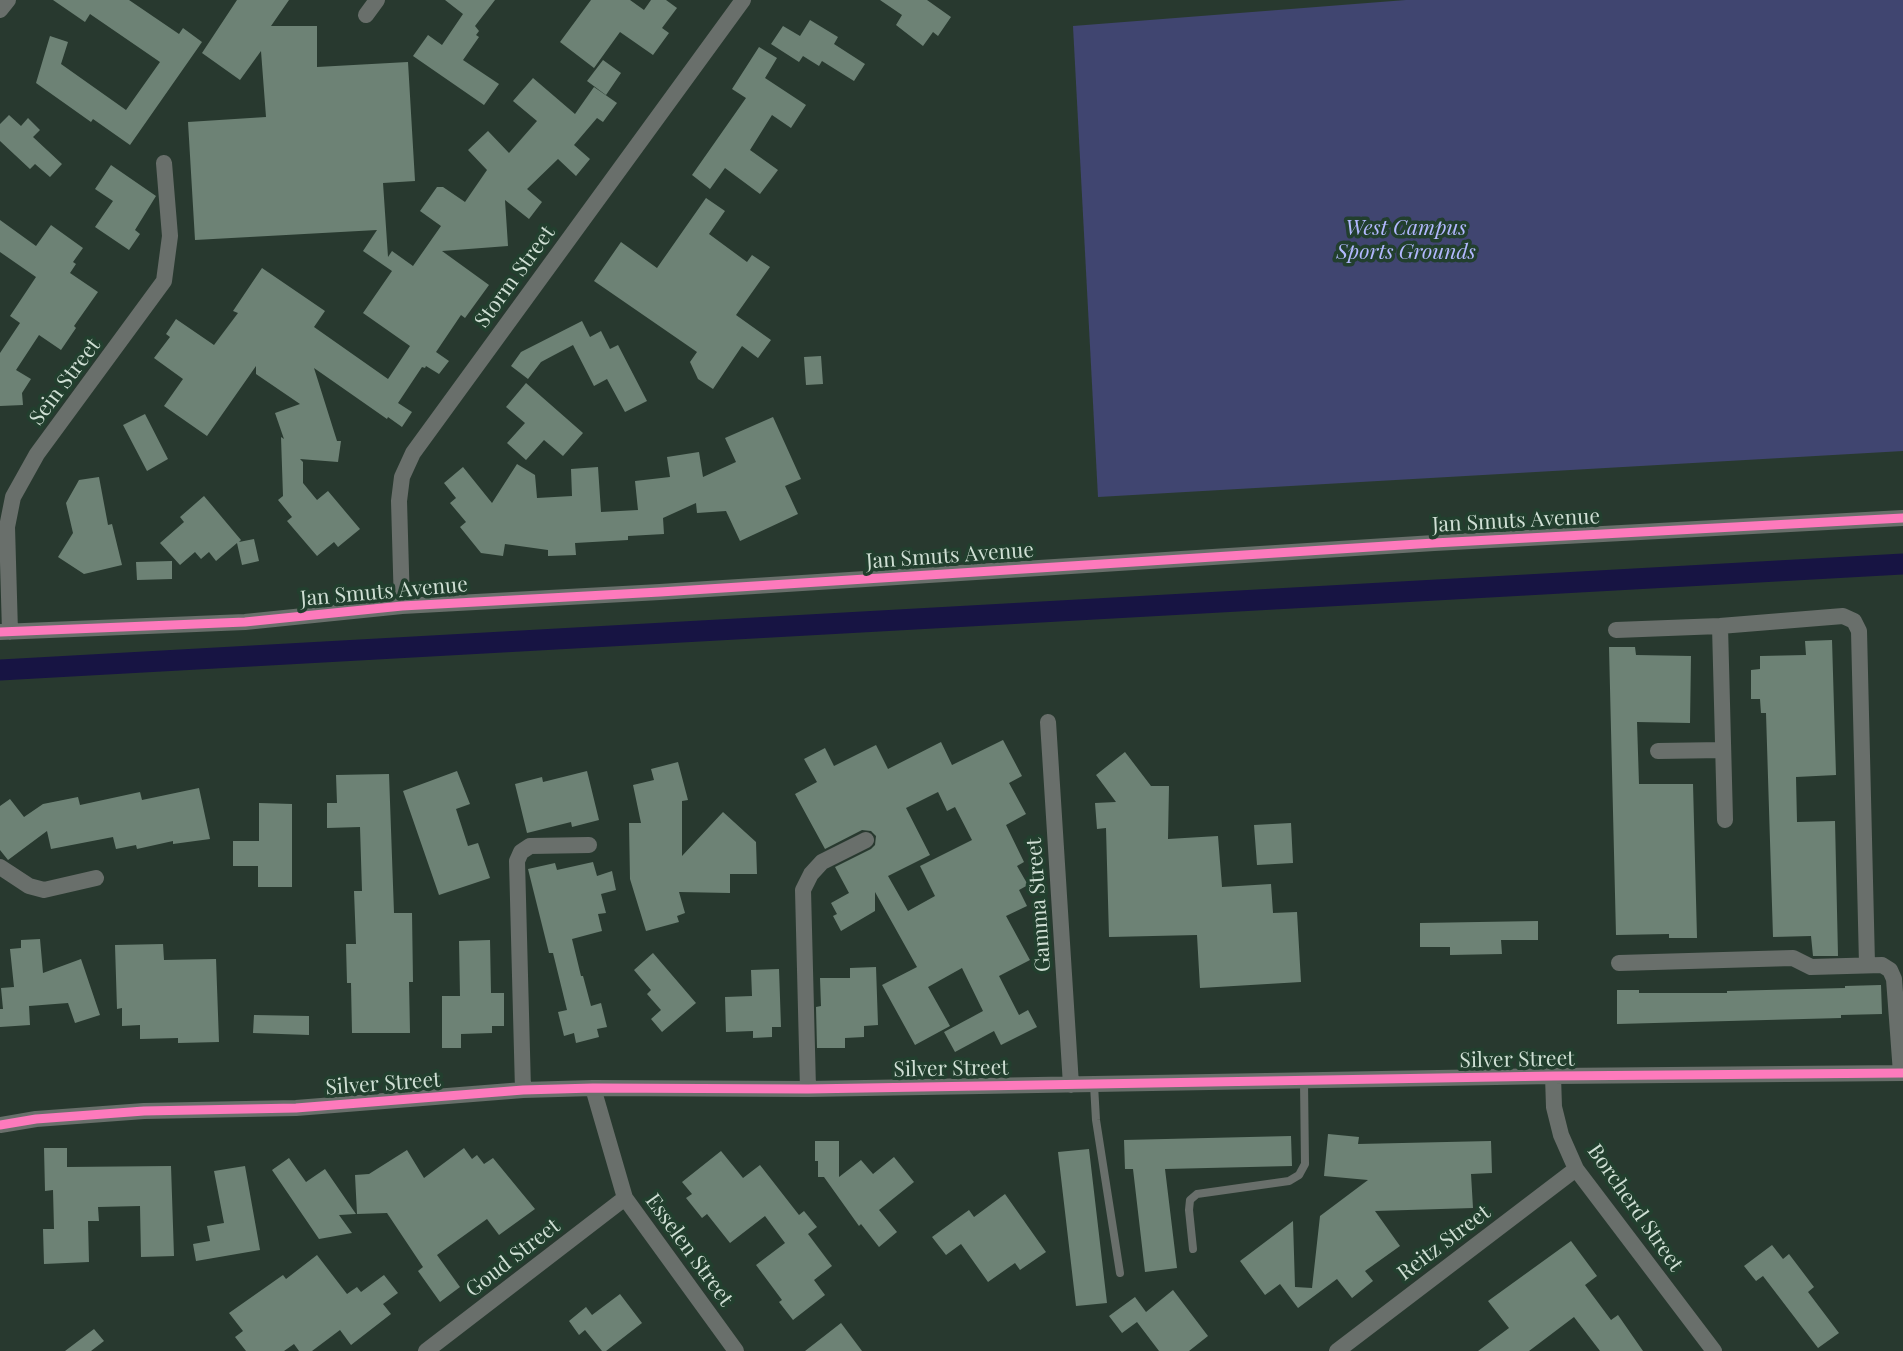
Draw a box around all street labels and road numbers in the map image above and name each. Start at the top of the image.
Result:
street label: Storm Street [470,221,560,333]
street label: Sein Street [24,334,106,430]
street label: Jan Smuts Avenue [1431,504,1601,538]
street label: Jan Smuts Avenue [865,538,1035,574]
street label: Jan Smuts Avenue [299,572,469,612]
street label: Gamma Street [1022,837,1056,973]
street label: Silver Street [1459,1046,1575,1074]
street label: Silver Street [893,1055,1009,1083]
street label: Silver Street [325,1067,441,1101]
street label: Borcherd Street [1582,1140,1688,1276]
street label: Esselen Street [640,1189,738,1311]
street label: Reitz Street [1393,1200,1495,1286]
street label: Goud Street [461,1214,565,1302]

